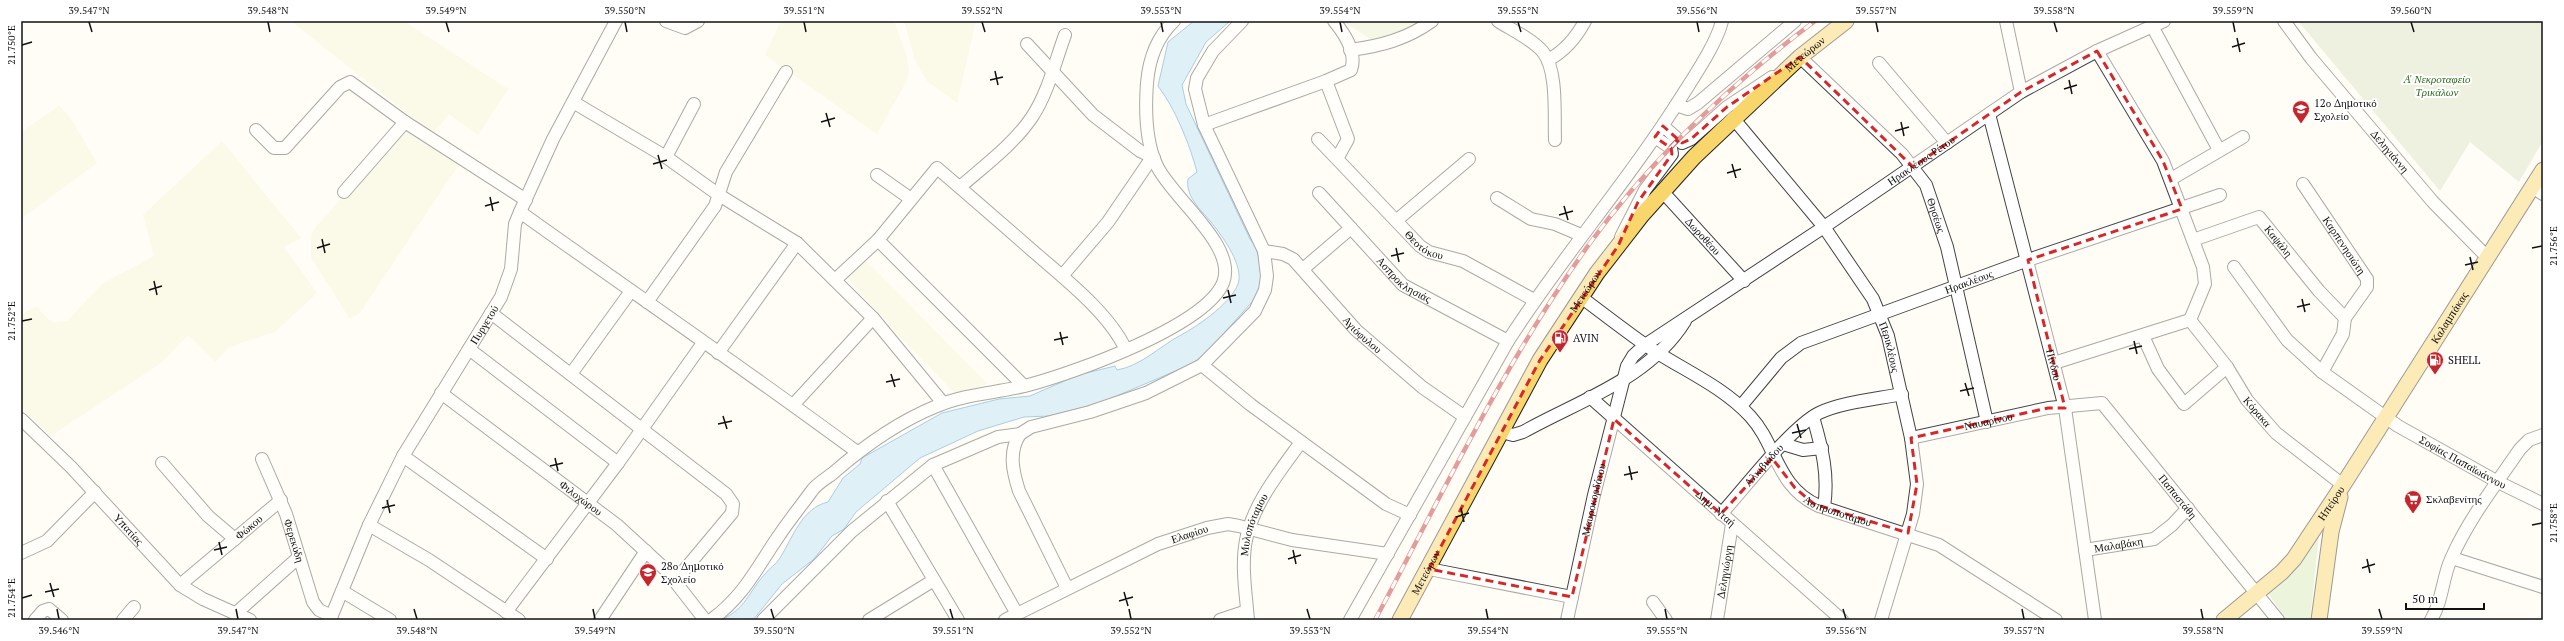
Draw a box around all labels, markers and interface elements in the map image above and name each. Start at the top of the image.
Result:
text: 39.547°N [69,4,110,17]
text: 39.548°N [248,4,289,17]
text: 39.549°N [426,4,467,17]
text: 39.550°N [605,4,646,17]
text: 39.551°N [784,4,825,17]
text: 39.552°N [962,4,1003,17]
text: 39.553°N [1141,4,1182,17]
text: 39.554°N [1320,4,1361,17]
text: 39.555°N [1498,4,1539,17]
text: 39.556°N [1677,4,1718,17]
text: 39.557°N [1856,4,1897,17]
text: 39.558°N [2034,4,2075,17]
text: 39.559°N [2213,4,2254,17]
text: 39.560°N [2391,4,2432,17]
text: 21.750°E [5,25,18,65]
street label: Μετεώρων [1782,33,1828,75]
park label: A' Νεκροταφείο Τρικάλων [2402,72,2471,99]
place label: 12ο Δημοτικό Σχολείο [2314,96,2377,123]
school or university icon: 12ο Δημοτικό Σχολείο [2291,99,2311,124]
street label: Δεληγιάννη [2368,127,2412,176]
street label: Ηρακλέους Ρέτου [1885,132,1958,189]
street label: Θησέως [1924,196,1949,235]
street label: Δωροθέου [1682,214,1724,258]
street label: Καρπενησιώτη [2320,214,2369,277]
street label: Καψάλη [2262,222,2296,260]
text: 21.756°E [2547,226,2560,266]
street label: Θεοτόκου [1402,227,1445,263]
street label: Ασπροκλησιάς [1373,254,1434,306]
street label: Μετεώρων [1566,266,1604,315]
street label: Ηρακλέους [1943,266,1995,297]
street label: Καλαμπάκας [2428,288,2471,346]
text: 21.752°E [5,301,18,341]
street label: Πυργετού [467,302,502,347]
street label: Αγιόφυλου [1340,313,1385,357]
street label: Περικλέους [1876,320,1903,374]
fuel station icon: AVIN [1550,328,1570,353]
place label: AVIN [1573,331,1599,345]
street label: Πίνδου [2043,347,2065,383]
fuel station icon: SHELL [2425,350,2445,375]
place label: SHELL [2448,353,2480,367]
street label: Κόρακα [2240,394,2275,430]
street label: Ναυαρίνου [1963,409,2014,433]
street label: Σοφίας Παπαϊωάννου [2417,432,2509,492]
street label: Αλκιβιάδου [1741,440,1786,489]
street label: Μαυροκορδάτου [1578,461,1609,538]
street label: Παπαστάθη [2156,471,2200,522]
street label: Φιλοχώρου [557,477,606,519]
street label: Ηπείρου [2314,483,2348,523]
street label: Δημ. Νταή [1693,487,1739,530]
supermarket icon: Σκλαβενίτης [2403,489,2423,514]
street label: Μυλοπόταμου [1237,490,1271,557]
street label: Ασπροποτάμου [1801,492,1874,530]
place label: Σκλαβενίτης [2426,492,2482,506]
text: 21.758°E [2547,503,2560,543]
street label: Υπατίας [110,511,147,548]
street label: Φώκου [232,511,266,543]
street label: Φερεκύδη [281,517,308,564]
street label: Ελαφίου [1169,521,1210,546]
street label: Μαλαβάκη [2093,534,2144,555]
street label: Δεληγιώργη [1713,544,1736,599]
street label: Μετεώρων [1408,548,1443,597]
place label: 28ο Δημοτικό Σχολείο [661,559,724,586]
school or university icon: 28ο Δημοτικό Σχολείο [638,562,658,587]
text: 21.754°E [5,578,18,618]
scale bar [2406,585,2484,611]
text: 50 m [2412,591,2439,606]
text: 39.546°N [39,624,80,637]
text: 39.547°N [218,624,259,637]
text: 39.548°N [397,624,438,637]
text: 39.549°N [575,624,616,637]
text: 39.550°N [754,624,795,637]
text: 39.551°N [933,624,974,637]
text: 39.552°N [1111,624,1152,637]
text: 39.553°N [1290,624,1331,637]
text: 39.554°N [1468,624,1509,637]
text: 39.555°N [1647,624,1688,637]
text: 39.556°N [1826,624,1867,637]
text: 39.557°N [2004,624,2045,637]
text: 39.558°N [2183,624,2224,637]
text: 39.559°N [2362,624,2403,637]

